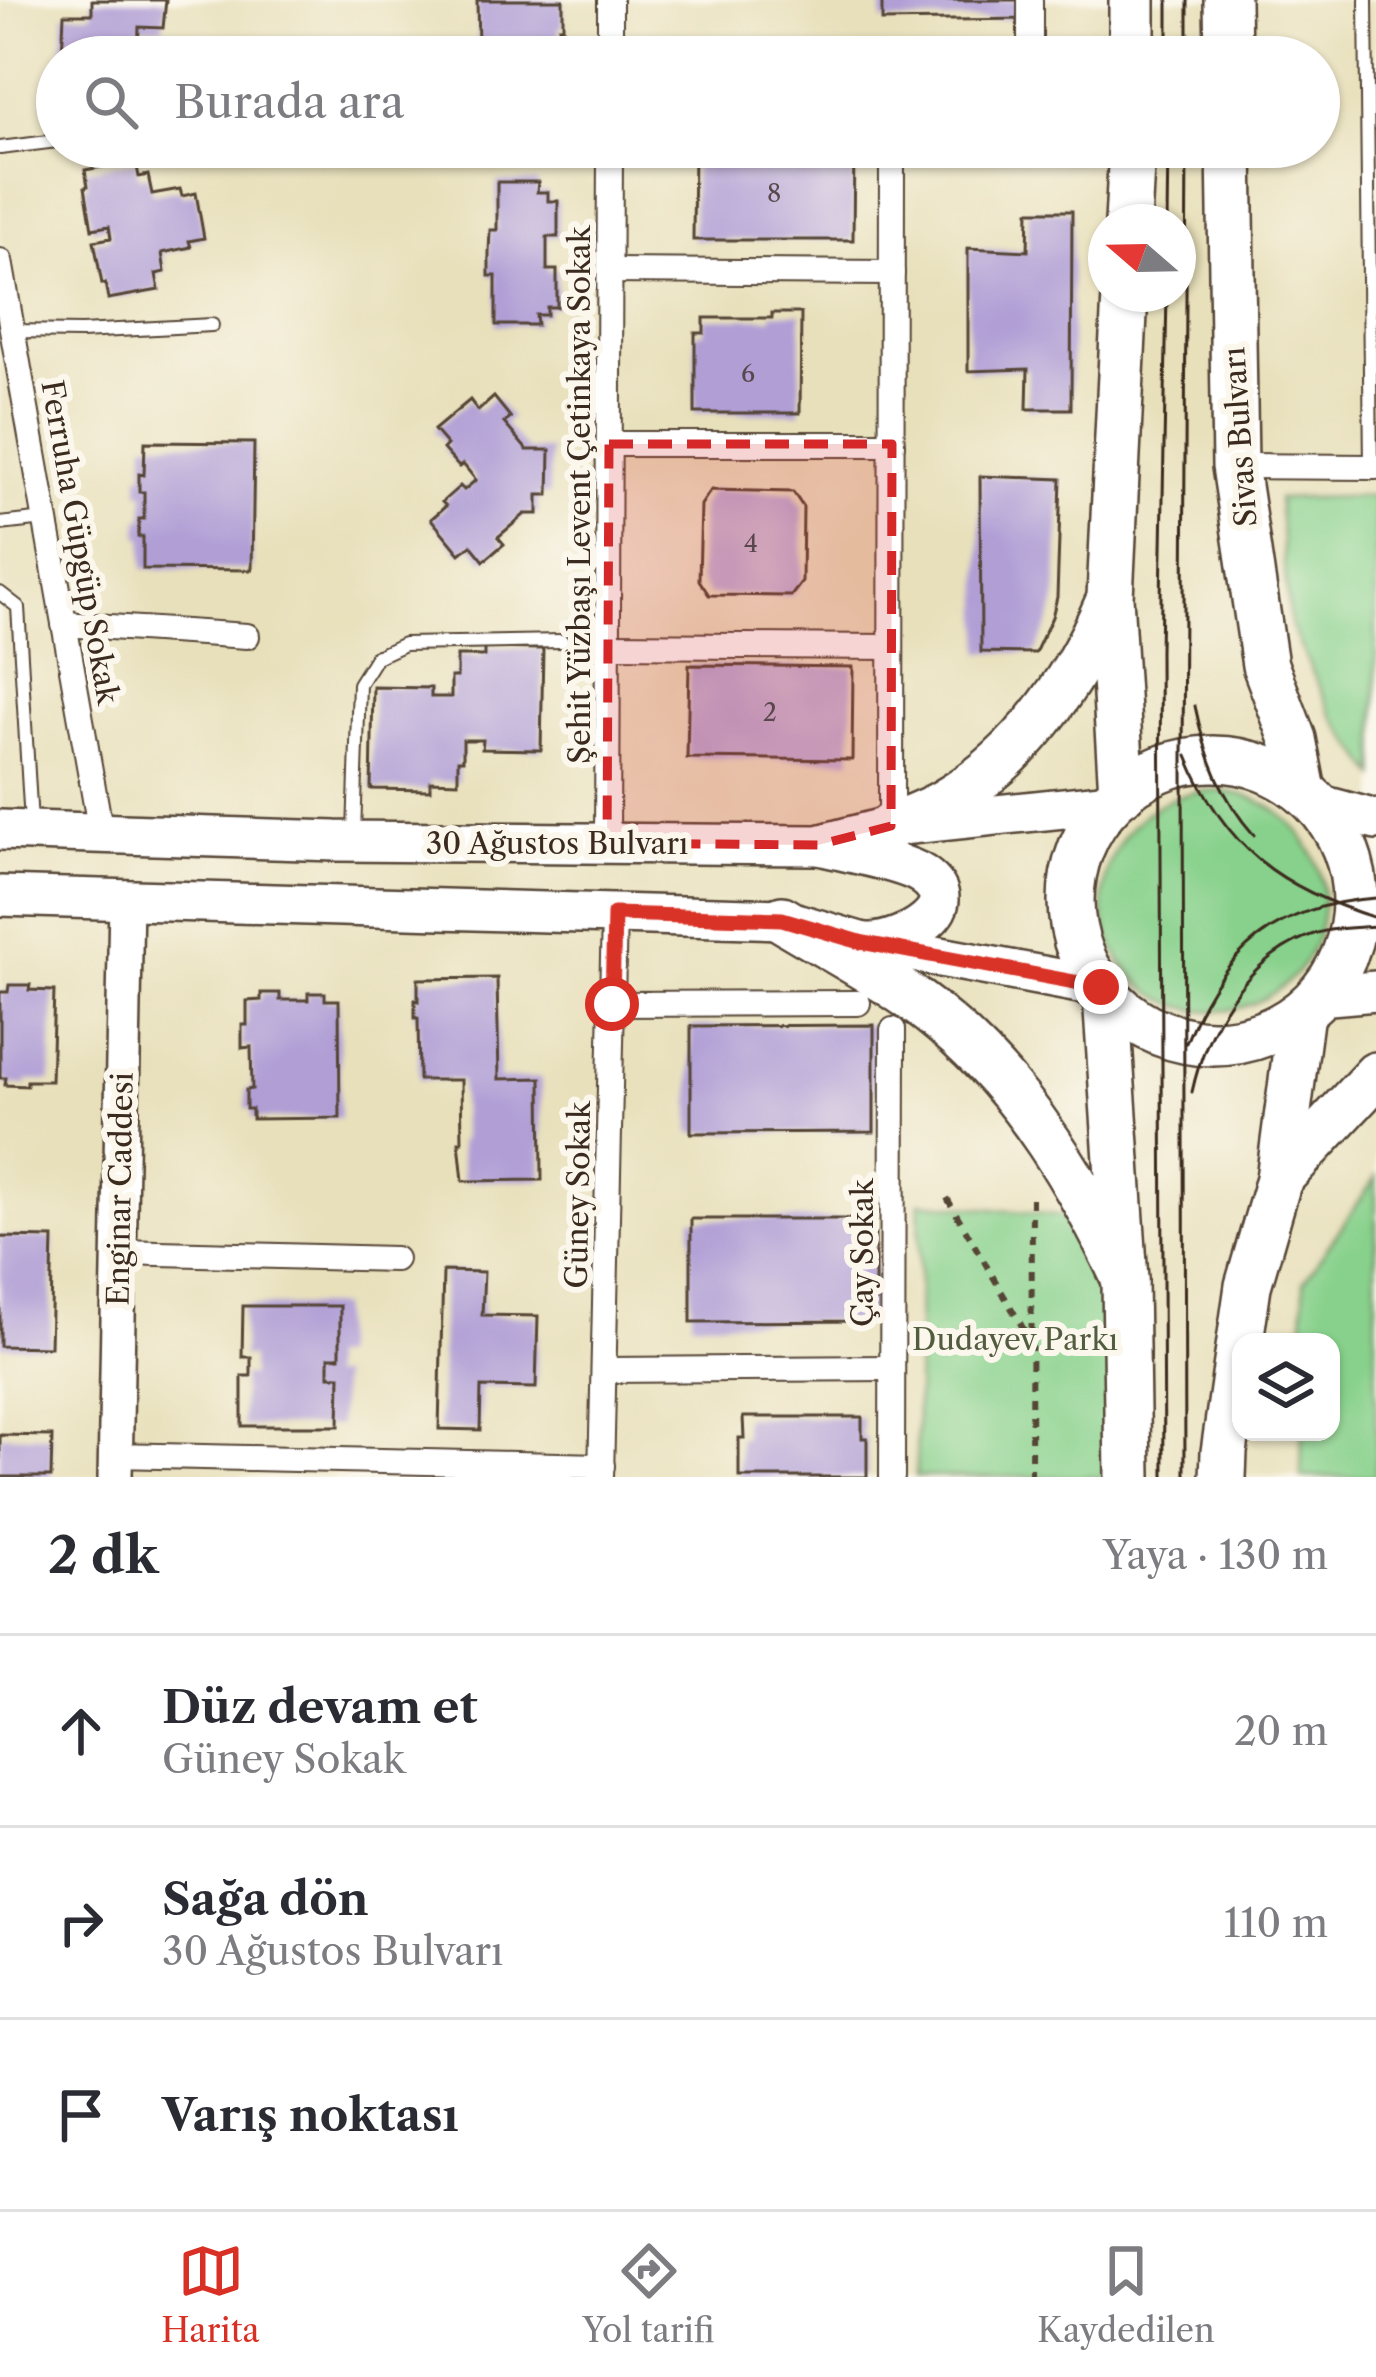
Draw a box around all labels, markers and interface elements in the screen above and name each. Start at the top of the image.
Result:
search box [36,36,1340,168]
icon: search [78,69,144,135]
text: Burada ara [174,74,404,130]
house number: 8 [767,179,781,208]
north arrow [1088,204,1196,312]
street label: Şehit Yüzbaşı Levent Çetinkaya Sokak [561,224,598,764]
street label: Sivas Bulvarı [1215,346,1265,528]
house number: 6 [741,359,755,388]
street label: Ferruha Güpgüp Sokak [33,377,127,708]
house number: 4 [744,529,758,558]
house number: 2 [763,698,777,727]
street label: 30 Ağustos Bulvarı [426,825,688,862]
route end [1074,960,1128,1014]
route start [585,977,639,1031]
street label: Enginar Caddesi [99,1072,141,1306]
street label: Güney Sokak [558,1099,598,1289]
street label: Çay Sokak [844,1177,881,1327]
park label: Dudayev Parkı [912,1321,1118,1358]
map controls [1232,1333,1340,1441]
button: layers [1232,1333,1340,1441]
text: 2 dk [48,1524,158,1586]
text: Yaya · 130 m [1103,1531,1328,1579]
text: Düz devam et [162,1679,478,1735]
icon: ahead [48,1698,114,1764]
text: 20 m [1234,1707,1328,1755]
text: Güney Sokak [162,1735,405,1783]
text: Sağa dön [162,1871,369,1927]
icon: right [48,1890,114,1956]
text: 110 m [1224,1899,1328,1947]
text: 30 Ağustos Bulvarı [162,1927,503,1975]
icon: arrive [48,2082,114,2148]
text: Varış noktası [162,2087,459,2143]
tab: Harita [161,2238,260,2351]
tab: Yol tarifi [582,2238,715,2351]
tab: Kaydedilen [1037,2238,1215,2351]

